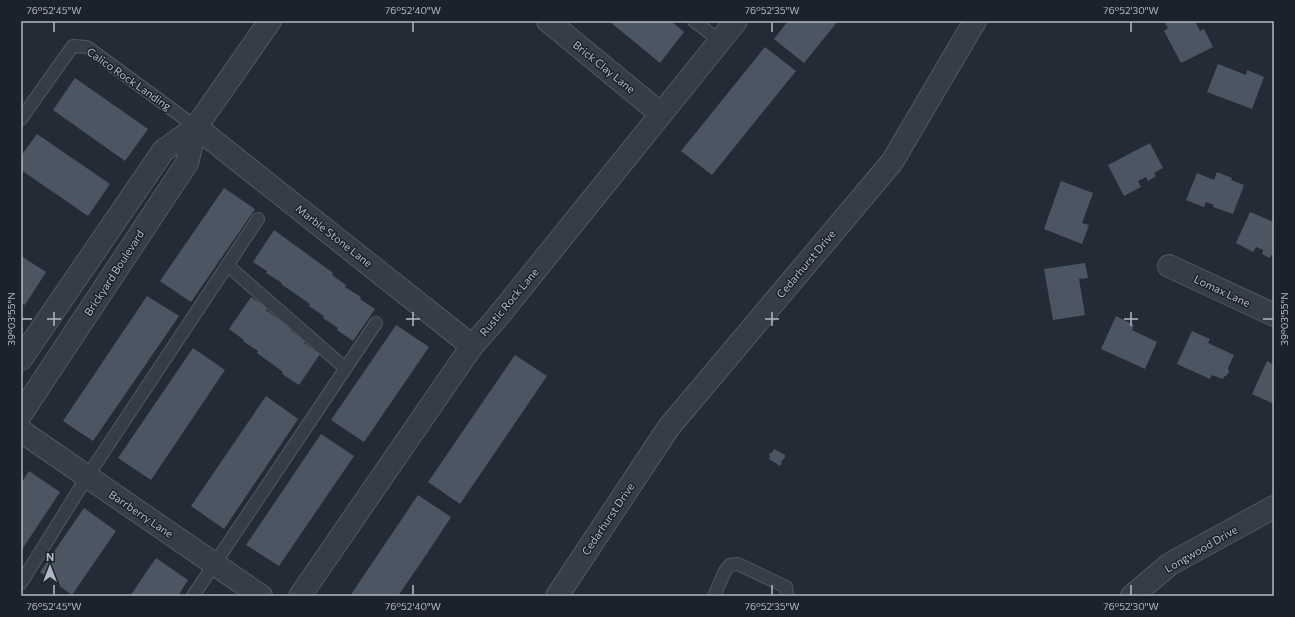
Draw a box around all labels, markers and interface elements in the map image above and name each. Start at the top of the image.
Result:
text: 76°52'45"W [27,4,81,16]
text: 76°52'40"W [385,4,441,16]
text: 76°52'35"W [745,4,799,16]
text: 76°52'30"W [1103,4,1159,16]
street label: Brick Clay Lane [571,38,638,96]
street label: Calico Rock Landing [85,45,174,113]
street label: Marble Stone Lane [293,202,375,270]
street label: Brickyard Boulevard [81,227,146,318]
street label: Cedarhurst Drive [773,227,838,300]
street label: Rustic Rock Lane [476,265,541,338]
street label: Lomax Lane [1192,272,1252,309]
text: 39°03'55"N [5,292,17,346]
text: 39°03'55"N [1278,292,1290,346]
street label: Cedarhurst Drive [579,480,637,557]
street label: Barrberry Lane [107,487,176,540]
street label: Longwood Drive [1162,522,1240,575]
north arrow [30,547,70,587]
text: N [46,550,54,563]
text: 76°52'45"W [27,600,81,612]
text: 76°52'40"W [385,600,441,612]
text: 76°52'35"W [745,600,799,612]
text: 76°52'30"W [1103,600,1159,612]

